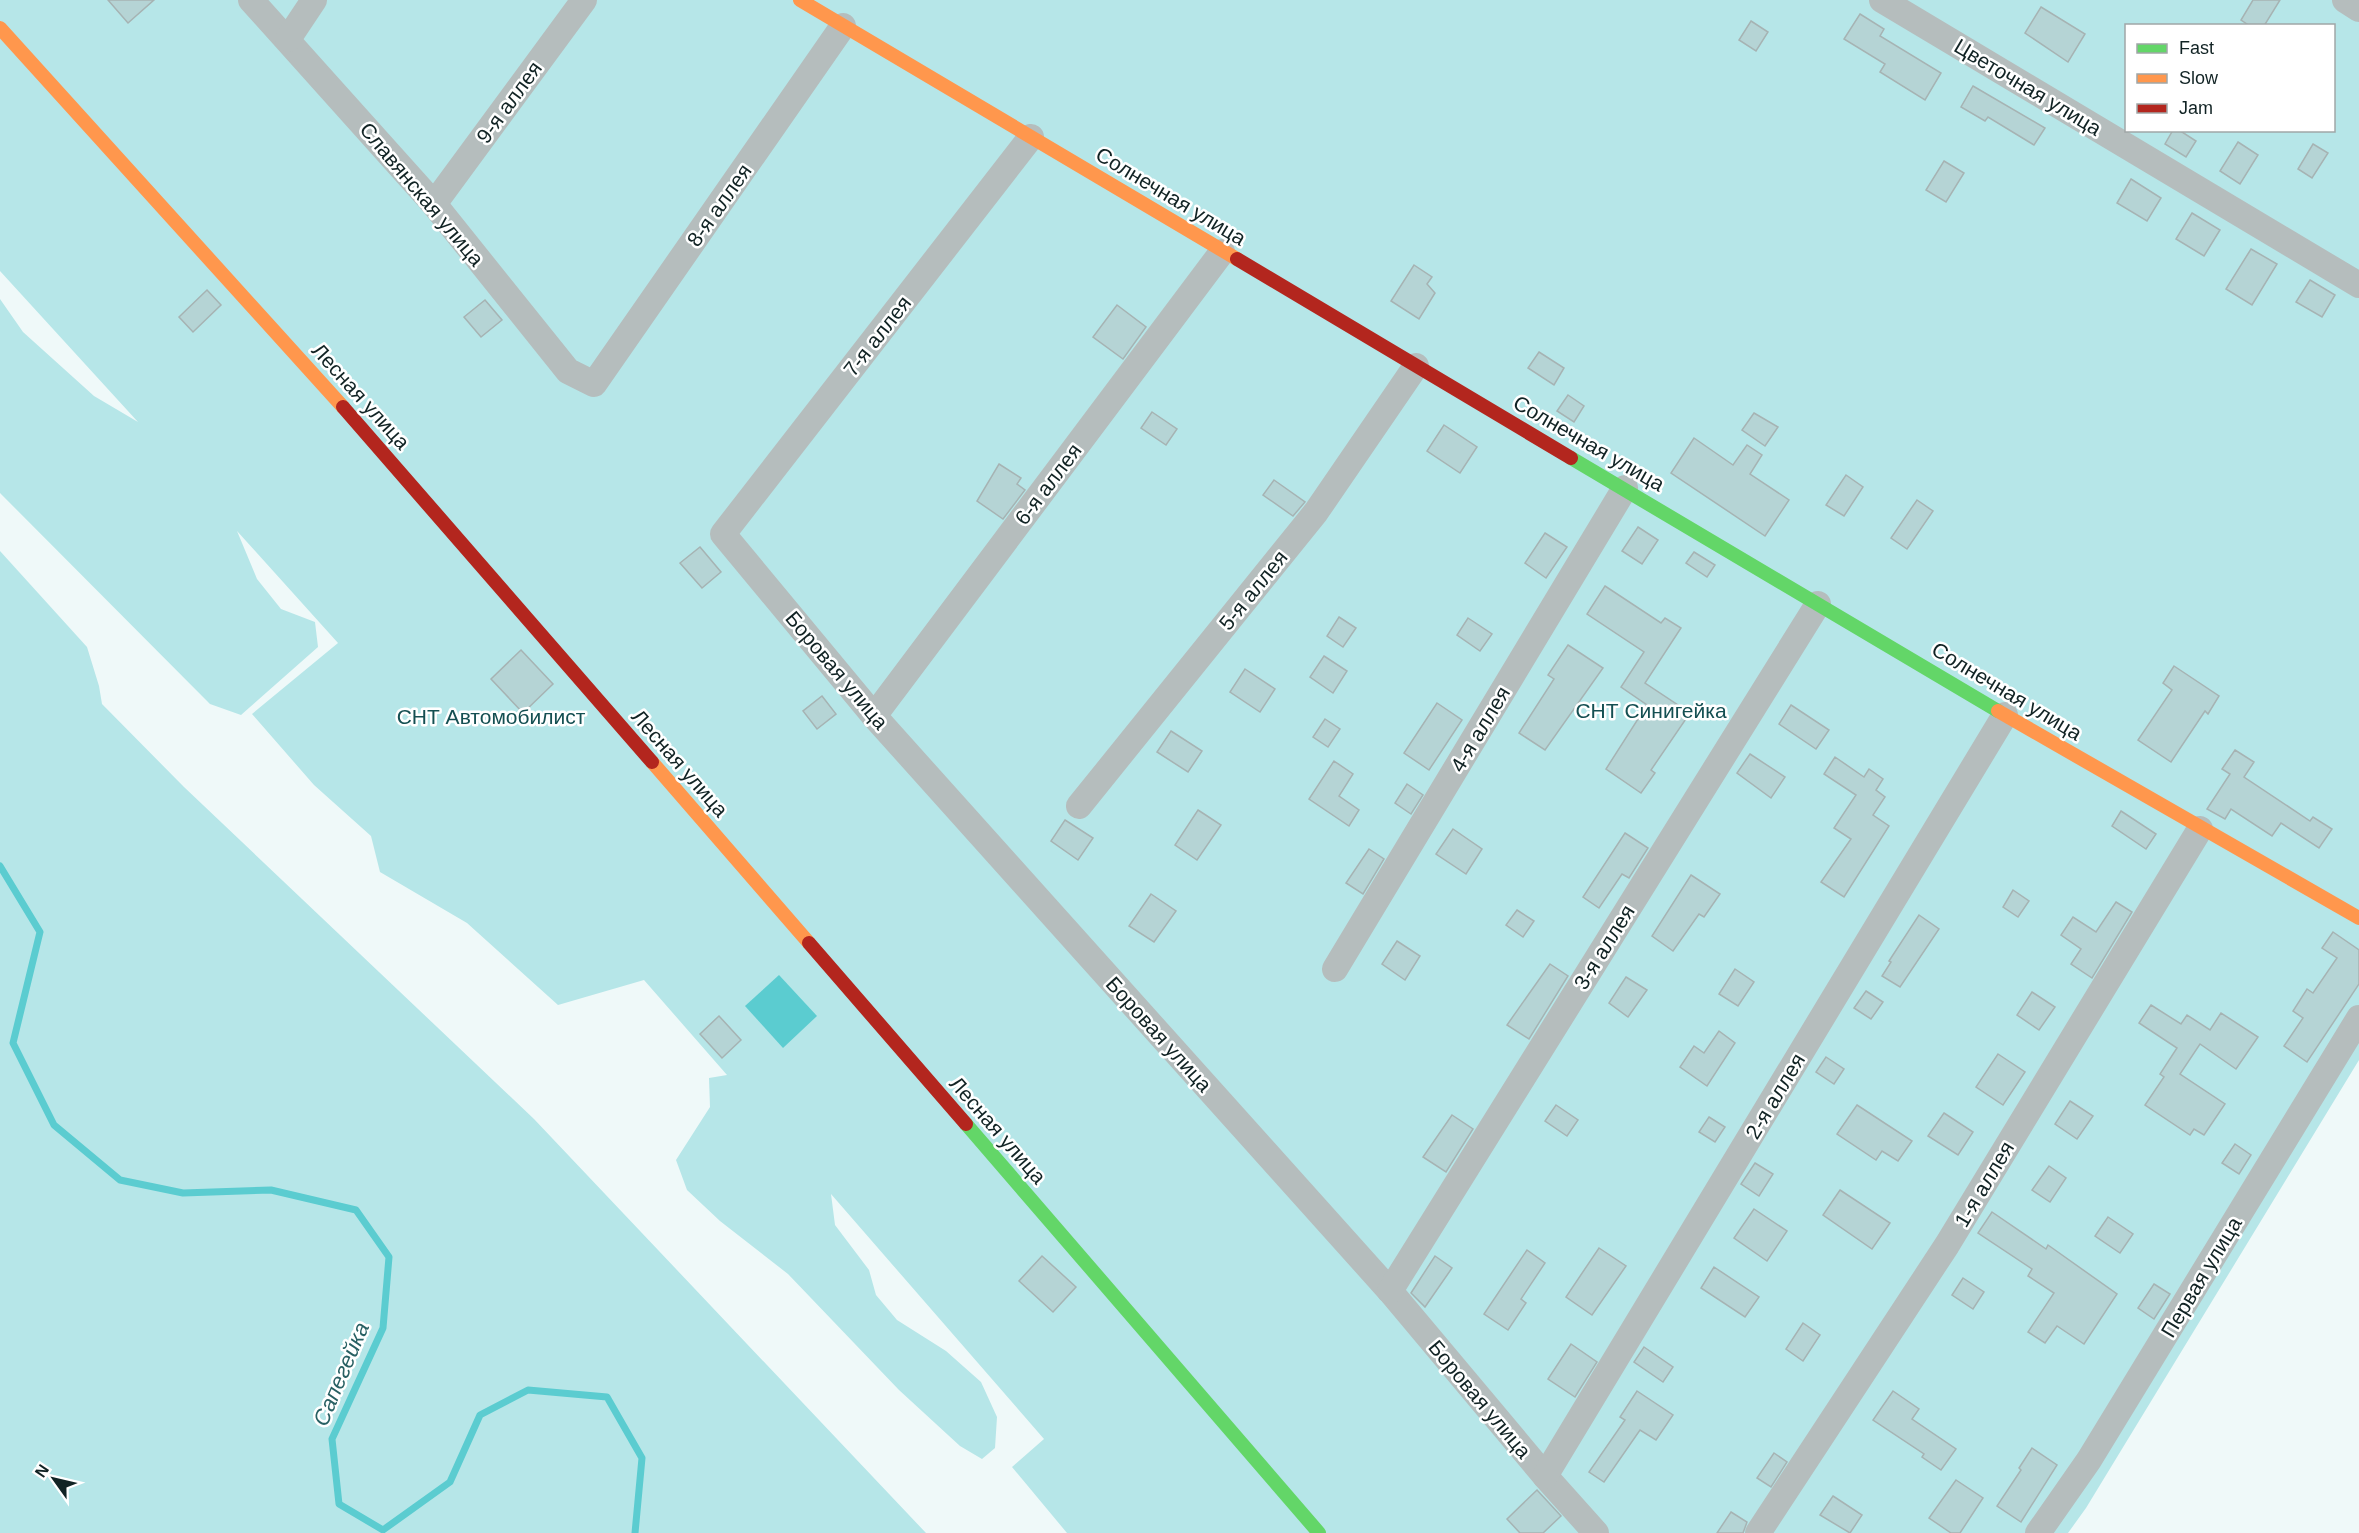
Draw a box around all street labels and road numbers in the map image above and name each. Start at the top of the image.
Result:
street label: Цветочная улица [1950,34,2106,140]
street label: 9-я аллея [472,57,546,147]
street label: Славянская улица [355,118,489,270]
street label: Солнечная улица [1092,142,1250,250]
street label: 8-я аллея [682,159,756,251]
street label: 7-я аллея [839,291,915,381]
street label: Лесная улица [308,338,415,454]
street label: Солнечная улица [1509,390,1669,496]
street label: 6-я аллея [1010,439,1086,529]
street label: 5-я аллея [1214,546,1292,634]
street label: Боровая улица [781,607,893,734]
street label: Солнечная улица [1928,637,2086,745]
street label: 4-я аллея [1446,682,1514,776]
street label: Лесная улица [627,705,733,821]
street label: 3-я аллея [1569,901,1639,993]
street label: Боровая улица [1101,972,1217,1096]
street label: 2-я аллея [1741,1049,1809,1143]
street label: Лесная улица [945,1072,1051,1188]
street label: 1-я аллея [1950,1137,2018,1231]
street label: Первая улица [2156,1213,2246,1341]
street label: Боровая улица [1424,1336,1536,1463]

